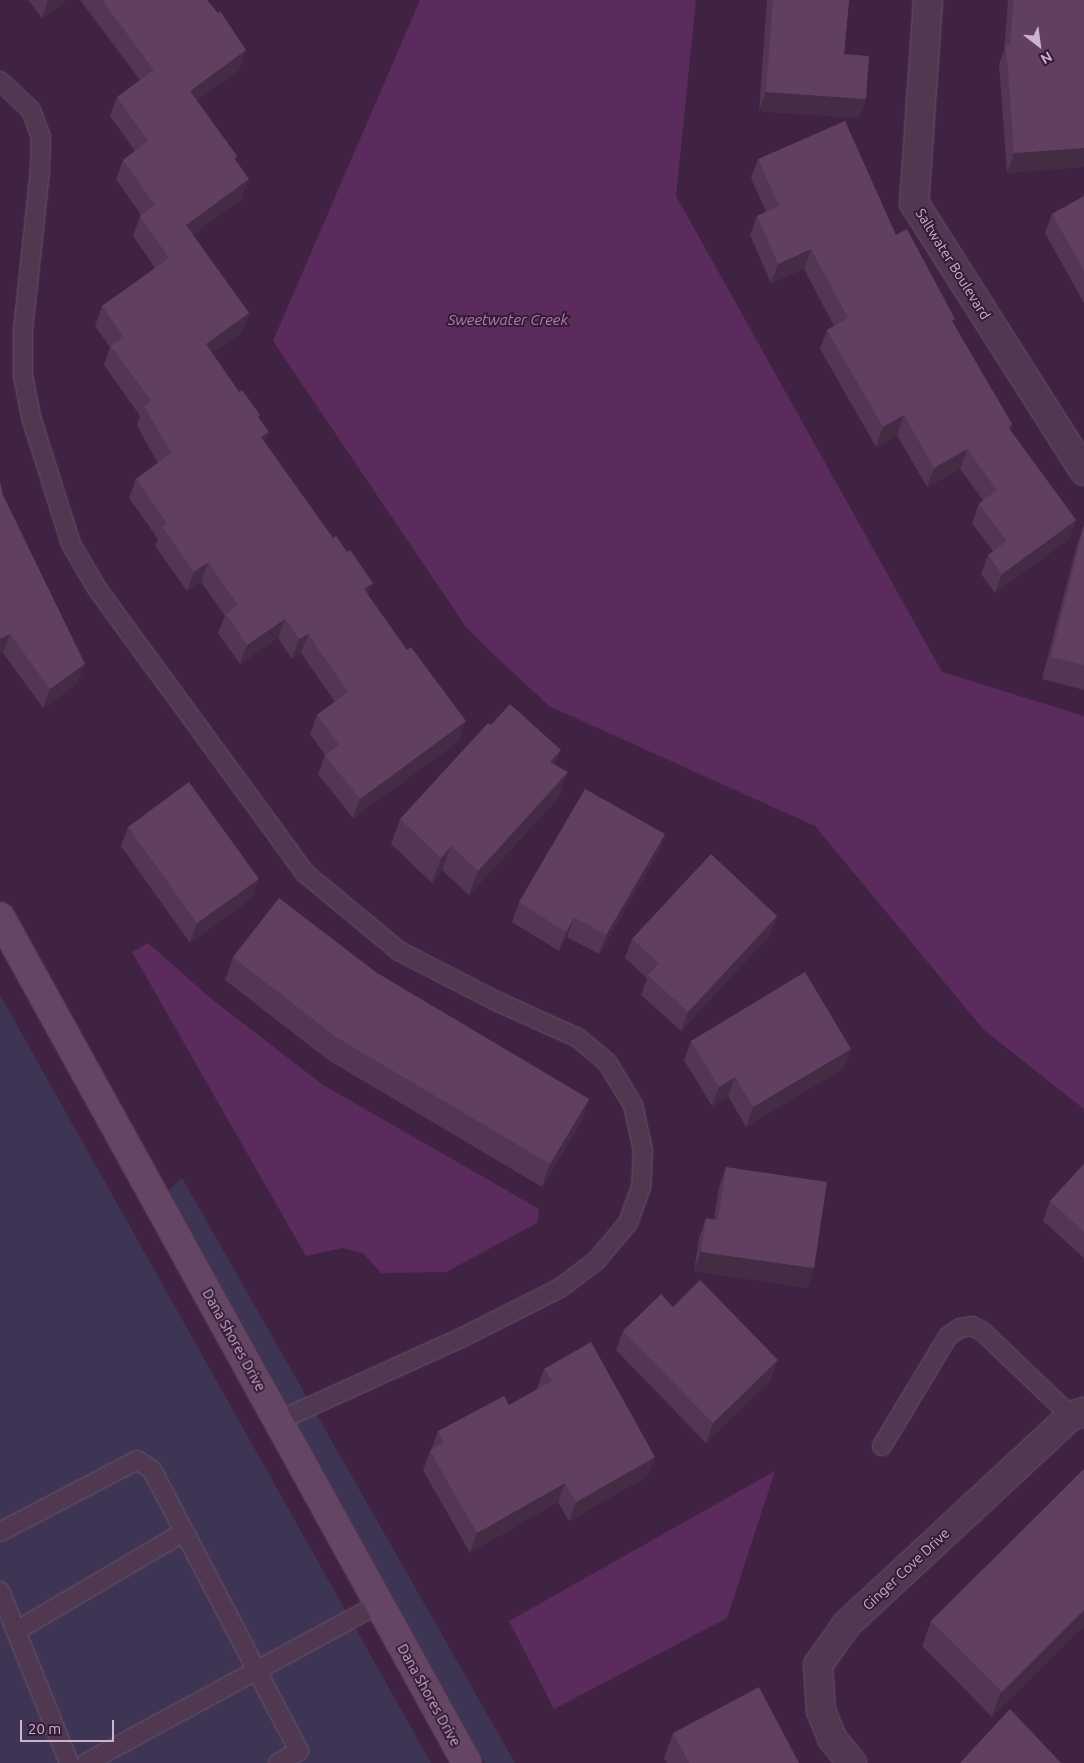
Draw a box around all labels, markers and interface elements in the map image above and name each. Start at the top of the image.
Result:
north arrow [1014,20,1064,70]
text: N [1038,48,1055,68]
street label: Saltwater Boulevard [912,206,994,322]
water label: Sweetwater Creek [448,311,568,329]
street label: Dana Shores Drive [199,1286,269,1394]
street label: Ginger Cove Drive [859,1524,953,1614]
street label: Dana Shores Drive [394,1641,464,1749]
scale bar [22,1710,116,1742]
text: 20 m [28,1720,61,1737]

